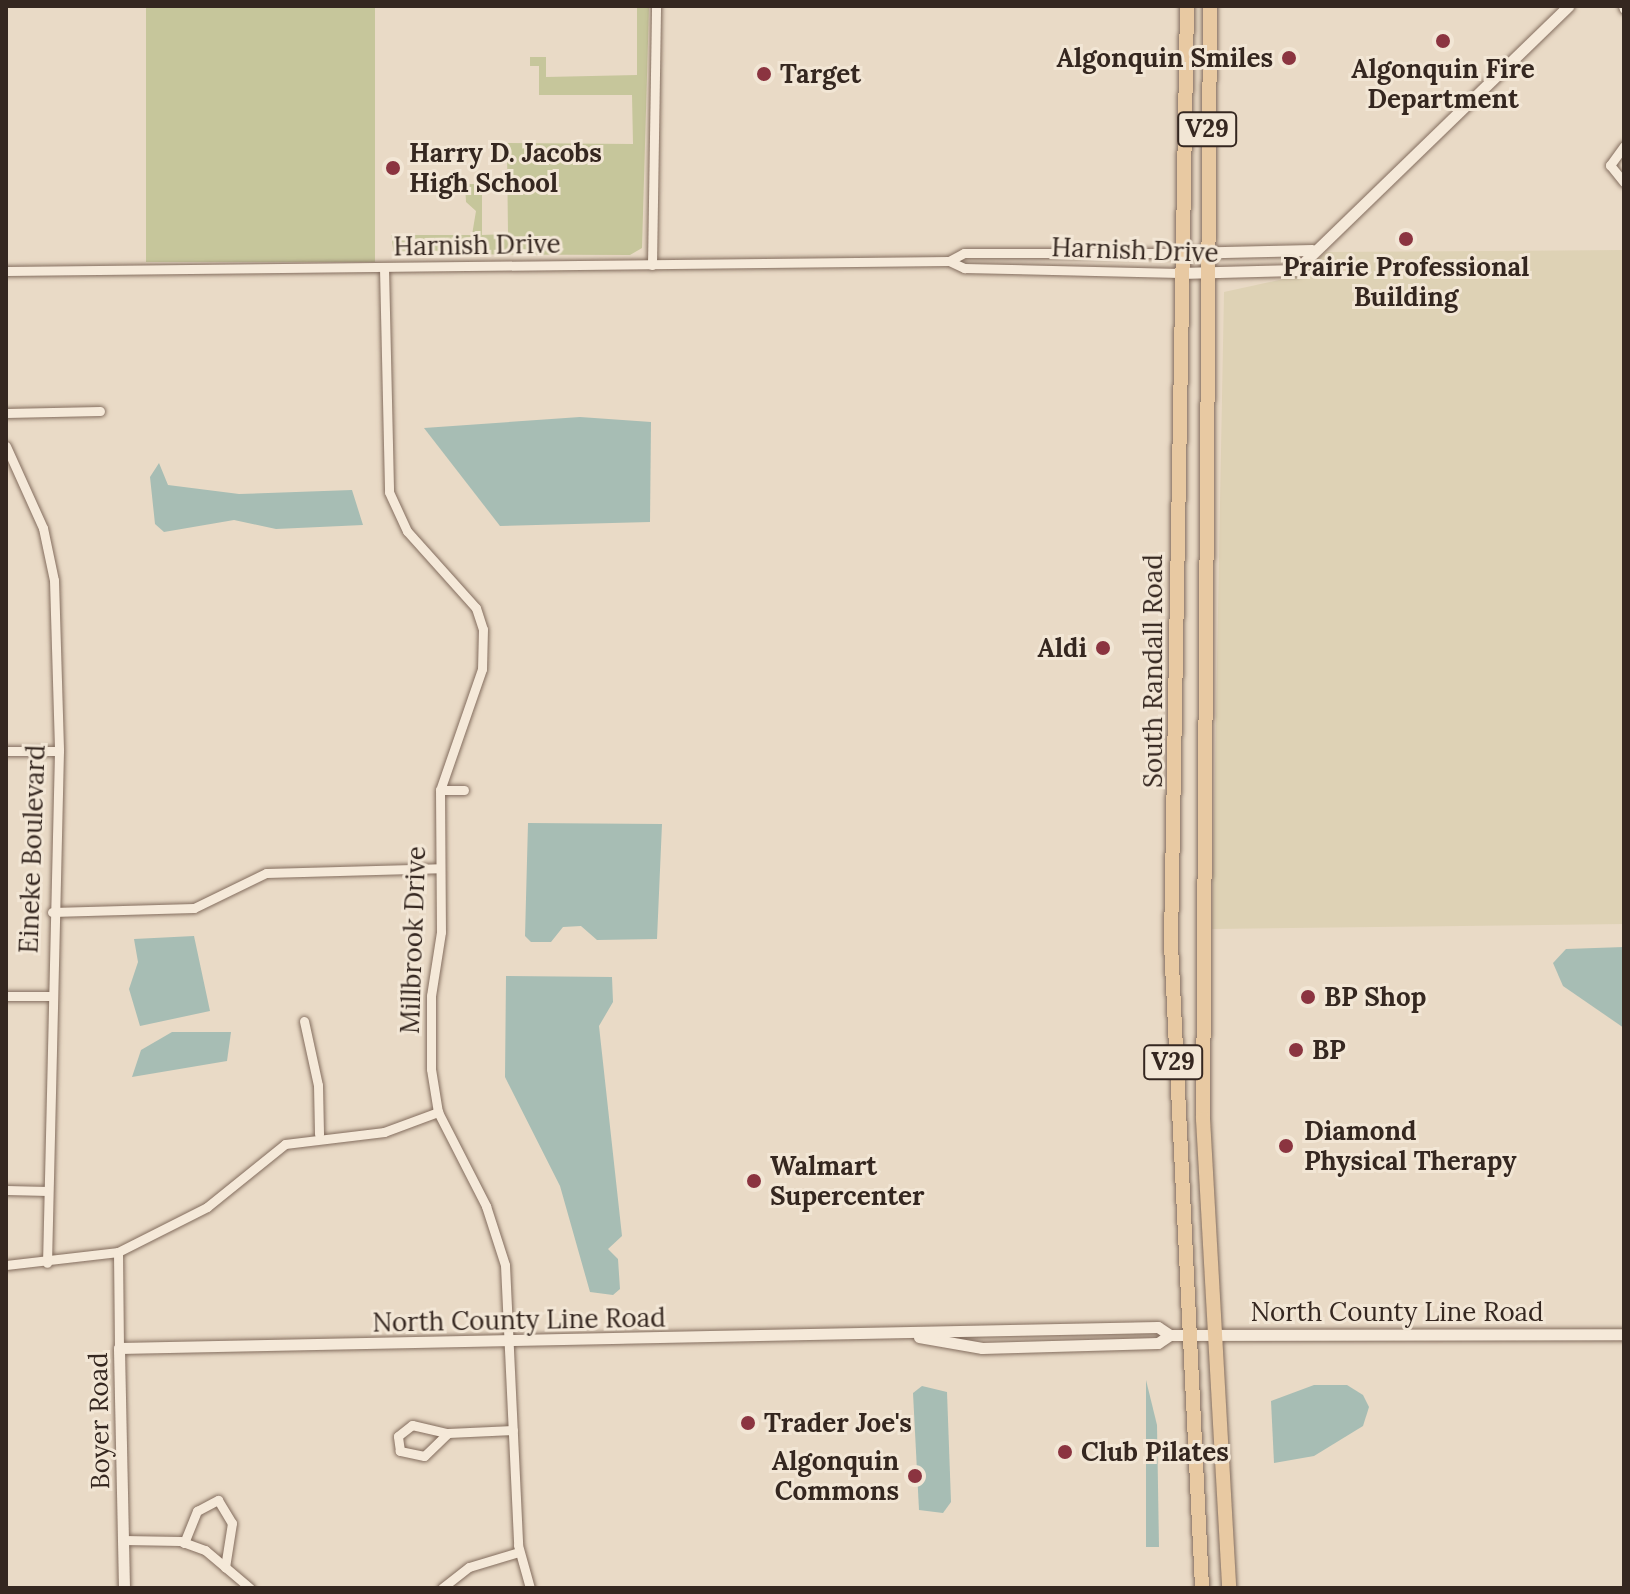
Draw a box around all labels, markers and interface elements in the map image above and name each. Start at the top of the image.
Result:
marker: Algonquin Fire Department [1434,32,1452,50]
place label: Algonquin Smiles [1057,42,1273,74]
marker: Algonquin Smiles [1280,49,1298,67]
place label: Algonquin Fire Department [1351,53,1535,114]
place label: Target [780,58,861,90]
marker: Target [755,65,773,83]
road number: V29 [1177,109,1237,149]
place label: Harry D. Jacobs High School [409,137,602,198]
marker: Harry D. Jacobs High School [384,159,402,177]
street label: Harnish Drive [393,228,561,262]
marker: Prairie Professional Building [1397,230,1415,248]
street label: Harnish Drive [1051,231,1219,269]
place label: Prairie Professional Building [1283,251,1529,312]
street label: South Randall Road [1137,554,1169,788]
place label: Aldi [1038,632,1087,664]
marker: Aldi [1094,639,1112,657]
street label: Eineke Boulevard [13,744,51,954]
street label: Millbrook Drive [394,846,432,1034]
place label: BP Shop [1324,981,1426,1013]
marker: BP Shop [1299,988,1317,1006]
place label: BP [1312,1034,1346,1066]
marker: BP [1287,1041,1305,1059]
road number: V29 [1143,1042,1203,1082]
place label: Diamond Physical Therapy [1304,1115,1516,1176]
marker: Diamond Physical Therapy [1275,1135,1297,1157]
place label: Walmart Supercenter [770,1150,924,1212]
marker: Walmart Supercenter [745,1172,763,1190]
street label: North County Line Road [1250,1296,1544,1328]
street label: North County Line Road [372,1302,666,1338]
street label: Boyer Road [82,1352,116,1490]
place label: Trader Joe's [764,1407,912,1439]
marker: Trader Joe's [739,1414,757,1432]
place label: Club Pilates [1081,1436,1229,1468]
marker: Club Pilates [1056,1443,1074,1461]
place label: Algonquin Commons [772,1445,899,1506]
marker: Algonquin Commons [906,1467,924,1485]

